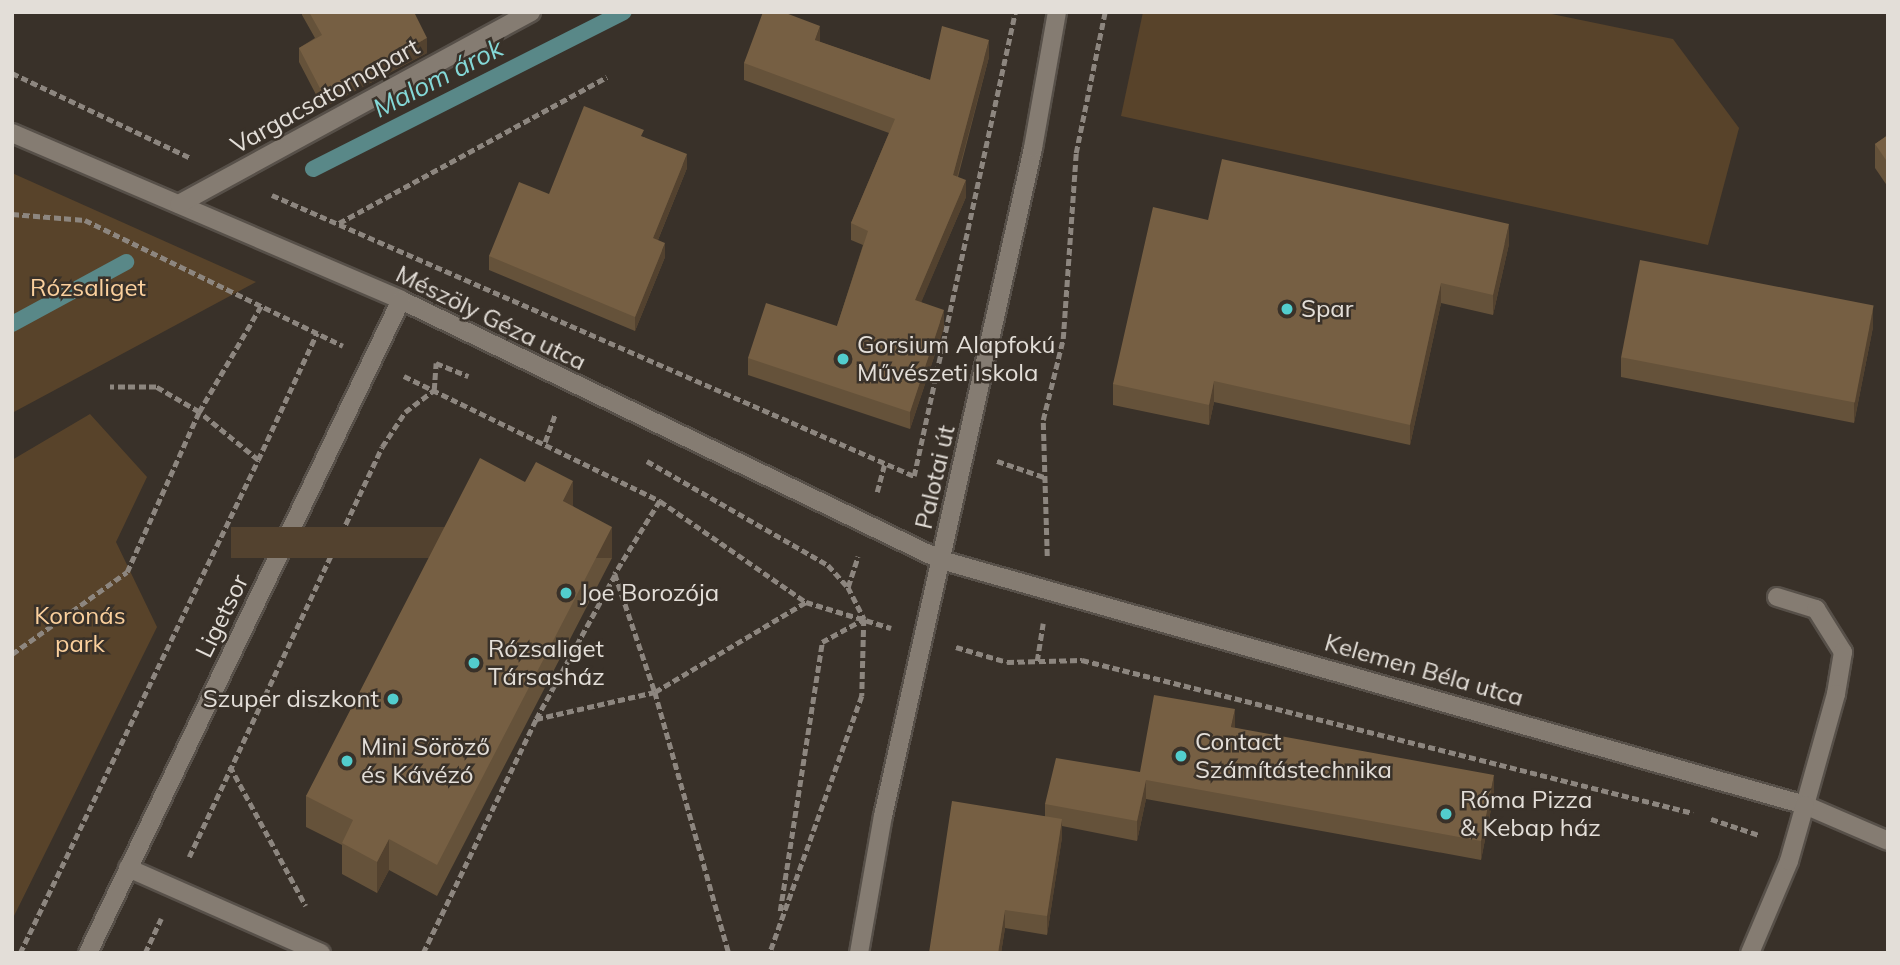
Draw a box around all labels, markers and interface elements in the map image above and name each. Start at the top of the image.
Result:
street label: Vargacsatornapart [226,32,424,160]
water label: Malom árok [368,32,508,124]
street label: Mészöly Géza utca [391,259,591,377]
park label: Rózsaliget [30,274,146,302]
place label: Spar [1301,295,1353,323]
marker: Spar [1279,301,1295,317]
place label: Gorsium Alapfokú Művészeti Iskola [857,331,1055,387]
marker: Gorsium Alapfokú Művészeti Iskola [835,351,851,367]
street label: Palotai út [909,422,961,532]
street label: Ligetsor [190,570,254,662]
place label: Joe Borozója [580,579,719,607]
marker: Joe Borozója [558,585,574,601]
park label: Koronás park [34,602,126,658]
street label: Kelemen Béla utca [1321,628,1527,712]
place label: Rózsaliget Társasház [488,635,605,691]
marker: Rózsaliget Társasház [466,655,482,671]
place label: Szuper diszkont [203,685,379,713]
marker: Szuper diszkont [385,691,401,707]
place label: Contact Számítástechnika [1195,728,1392,784]
place label: Mini Söröző és Kávézó [361,733,490,789]
marker: Contact Számítástechnika [1173,748,1189,764]
marker: Mini Söröző és Kávézó [339,753,355,769]
place label: Róma Pizza & Kebap ház [1460,786,1601,842]
marker: Róma Pizza & Kebap ház [1438,806,1454,822]

